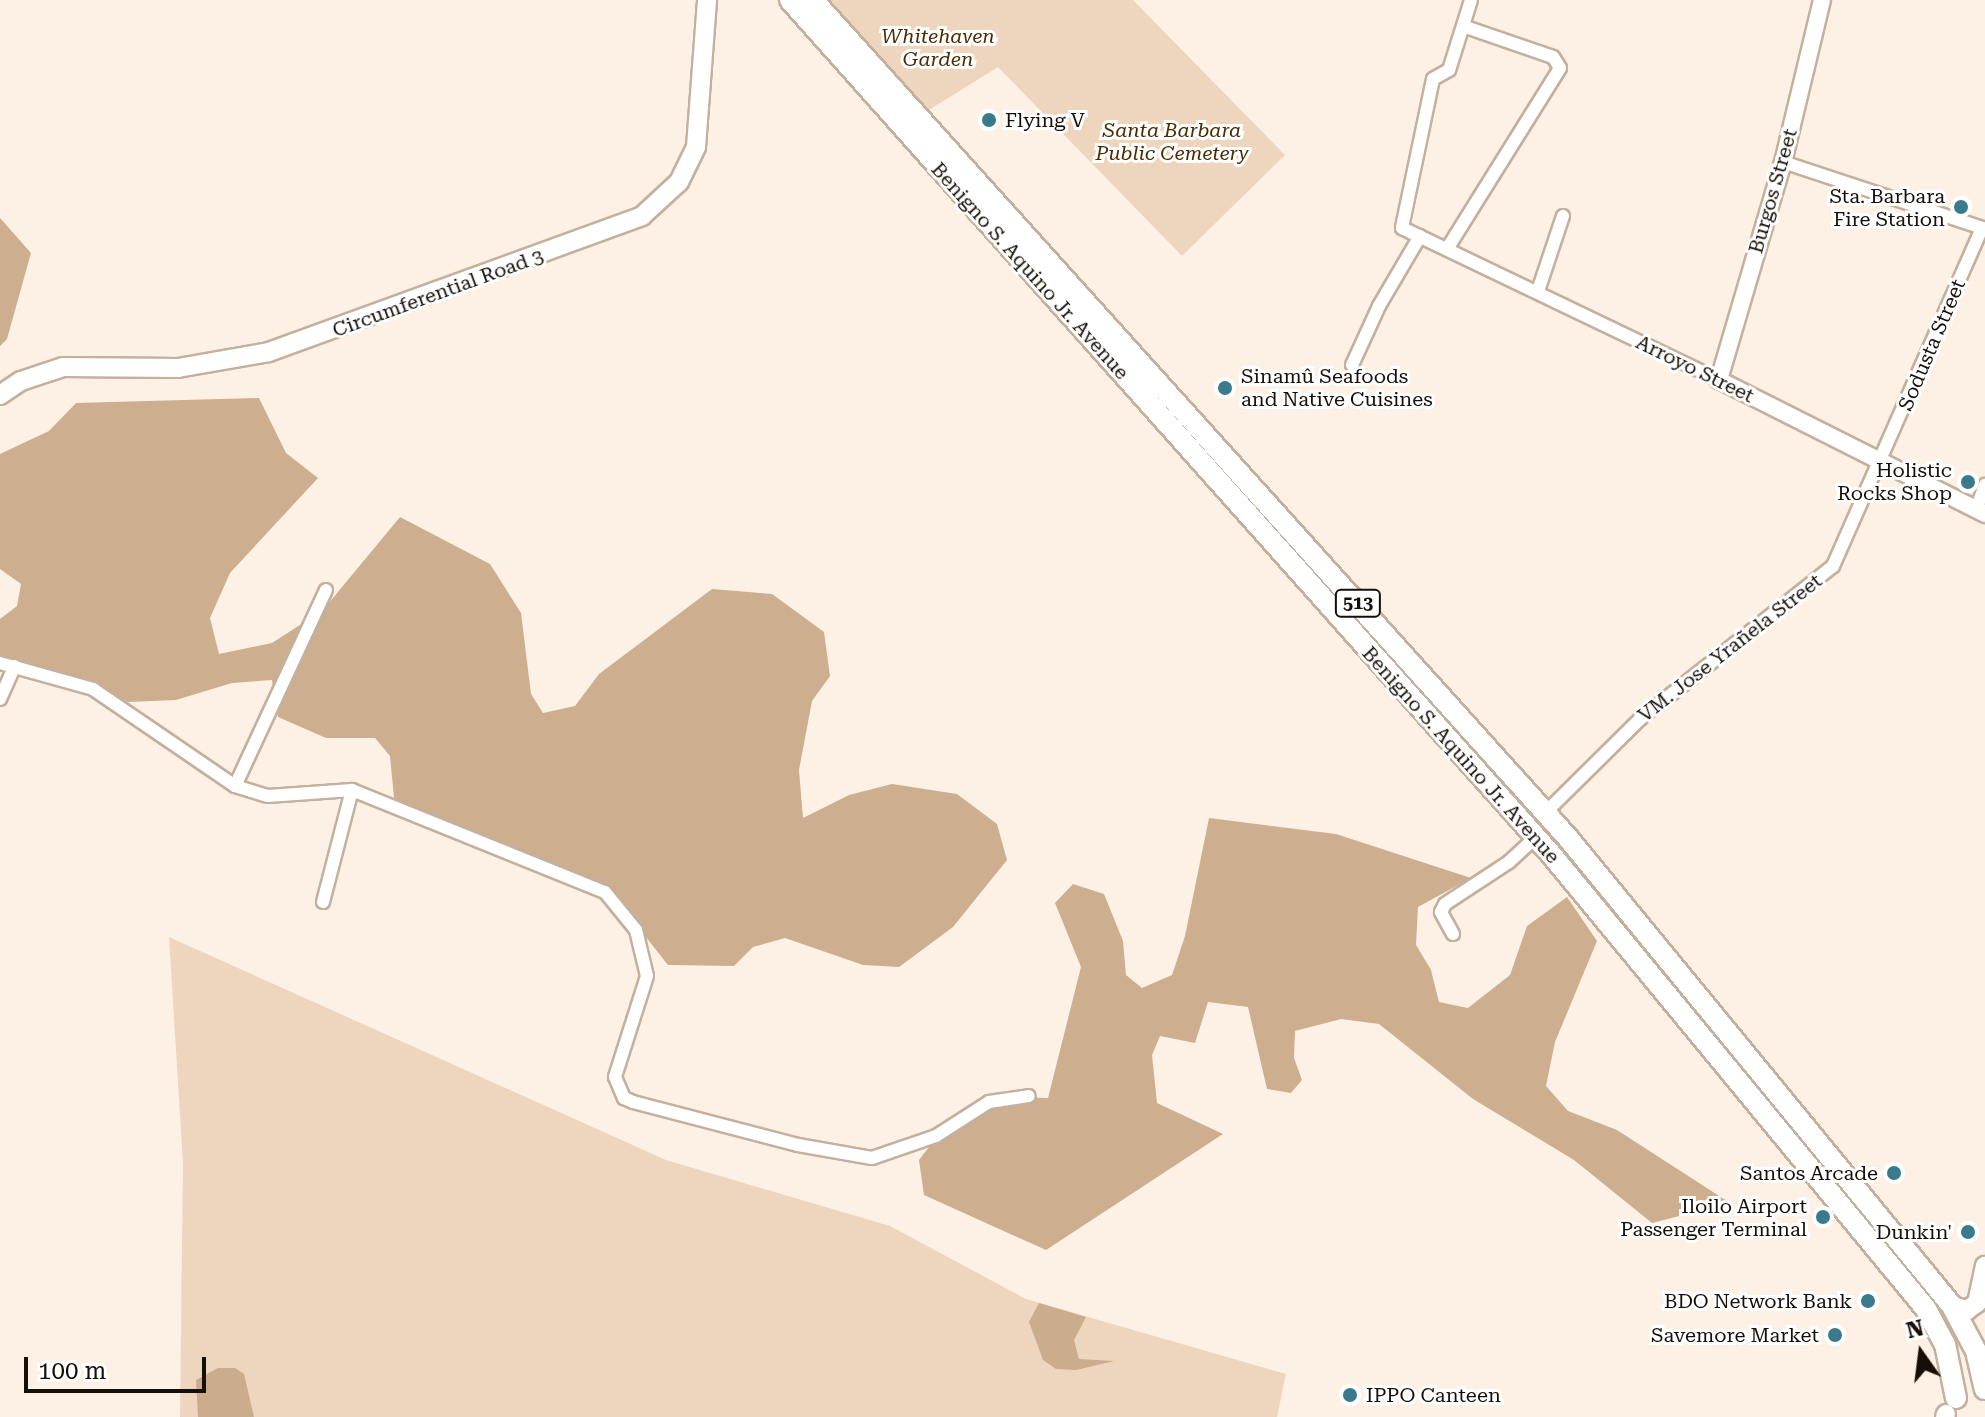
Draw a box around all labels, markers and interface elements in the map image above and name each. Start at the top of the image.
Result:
park label: Whitehaven Garden [881,24,995,71]
place label: Flying V [1005,108,1085,132]
marker: Flying V [980,111,998,129]
park label: Santa Barbara Public Cemetery [1095,119,1249,166]
street label: Burgos Street [1744,126,1802,256]
street label: Benigno S. Aquino Jr. Avenue [926,158,1134,384]
place label: Sta. Barbara Fire Station [1830,184,1945,231]
marker: Sta. Barbara Fire Station [1952,198,1970,216]
street label: Circumferential Road 3 [329,244,547,342]
street label: Sodusta Street [1894,276,1970,414]
street label: Arroyo Street [1632,330,1758,408]
place label: Sinamû Seafoods and Native Cuisines [1241,364,1433,411]
marker: Sinamû Seafoods and Native Cuisines [1216,379,1234,397]
place label: Holistic Rocks Shop [1837,458,1952,505]
marker: Holistic Rocks Shop [1959,473,1977,491]
street label: VM. Jose Yrañela Street [1633,569,1827,727]
road number: 513 [1334,589,1382,617]
street label: Benigno S. Aquino Jr. Avenue [1357,642,1565,868]
place label: Santos Arcade [1740,1161,1878,1185]
marker: Santos Arcade [1885,1164,1903,1182]
place label: Iloilo Airport Passenger Terminal [1620,1194,1807,1241]
marker: Iloilo Airport Passenger Terminal [1814,1208,1832,1226]
place label: Dunkin' [1876,1220,1952,1244]
marker: Dunkin' [1959,1223,1977,1241]
place label: BDO Network Bank [1664,1289,1852,1313]
marker: BDO Network Bank [1859,1292,1877,1310]
north arrow [1881,1313,1961,1393]
text: N [1904,1315,1926,1343]
place label: Savemore Market [1651,1323,1819,1347]
marker: Savemore Market [1826,1326,1844,1344]
scale bar [28,1341,210,1391]
text: 100 m [38,1357,106,1385]
place label: IPPO Canteen [1366,1383,1501,1407]
marker: IPPO Canteen [1341,1386,1359,1404]

